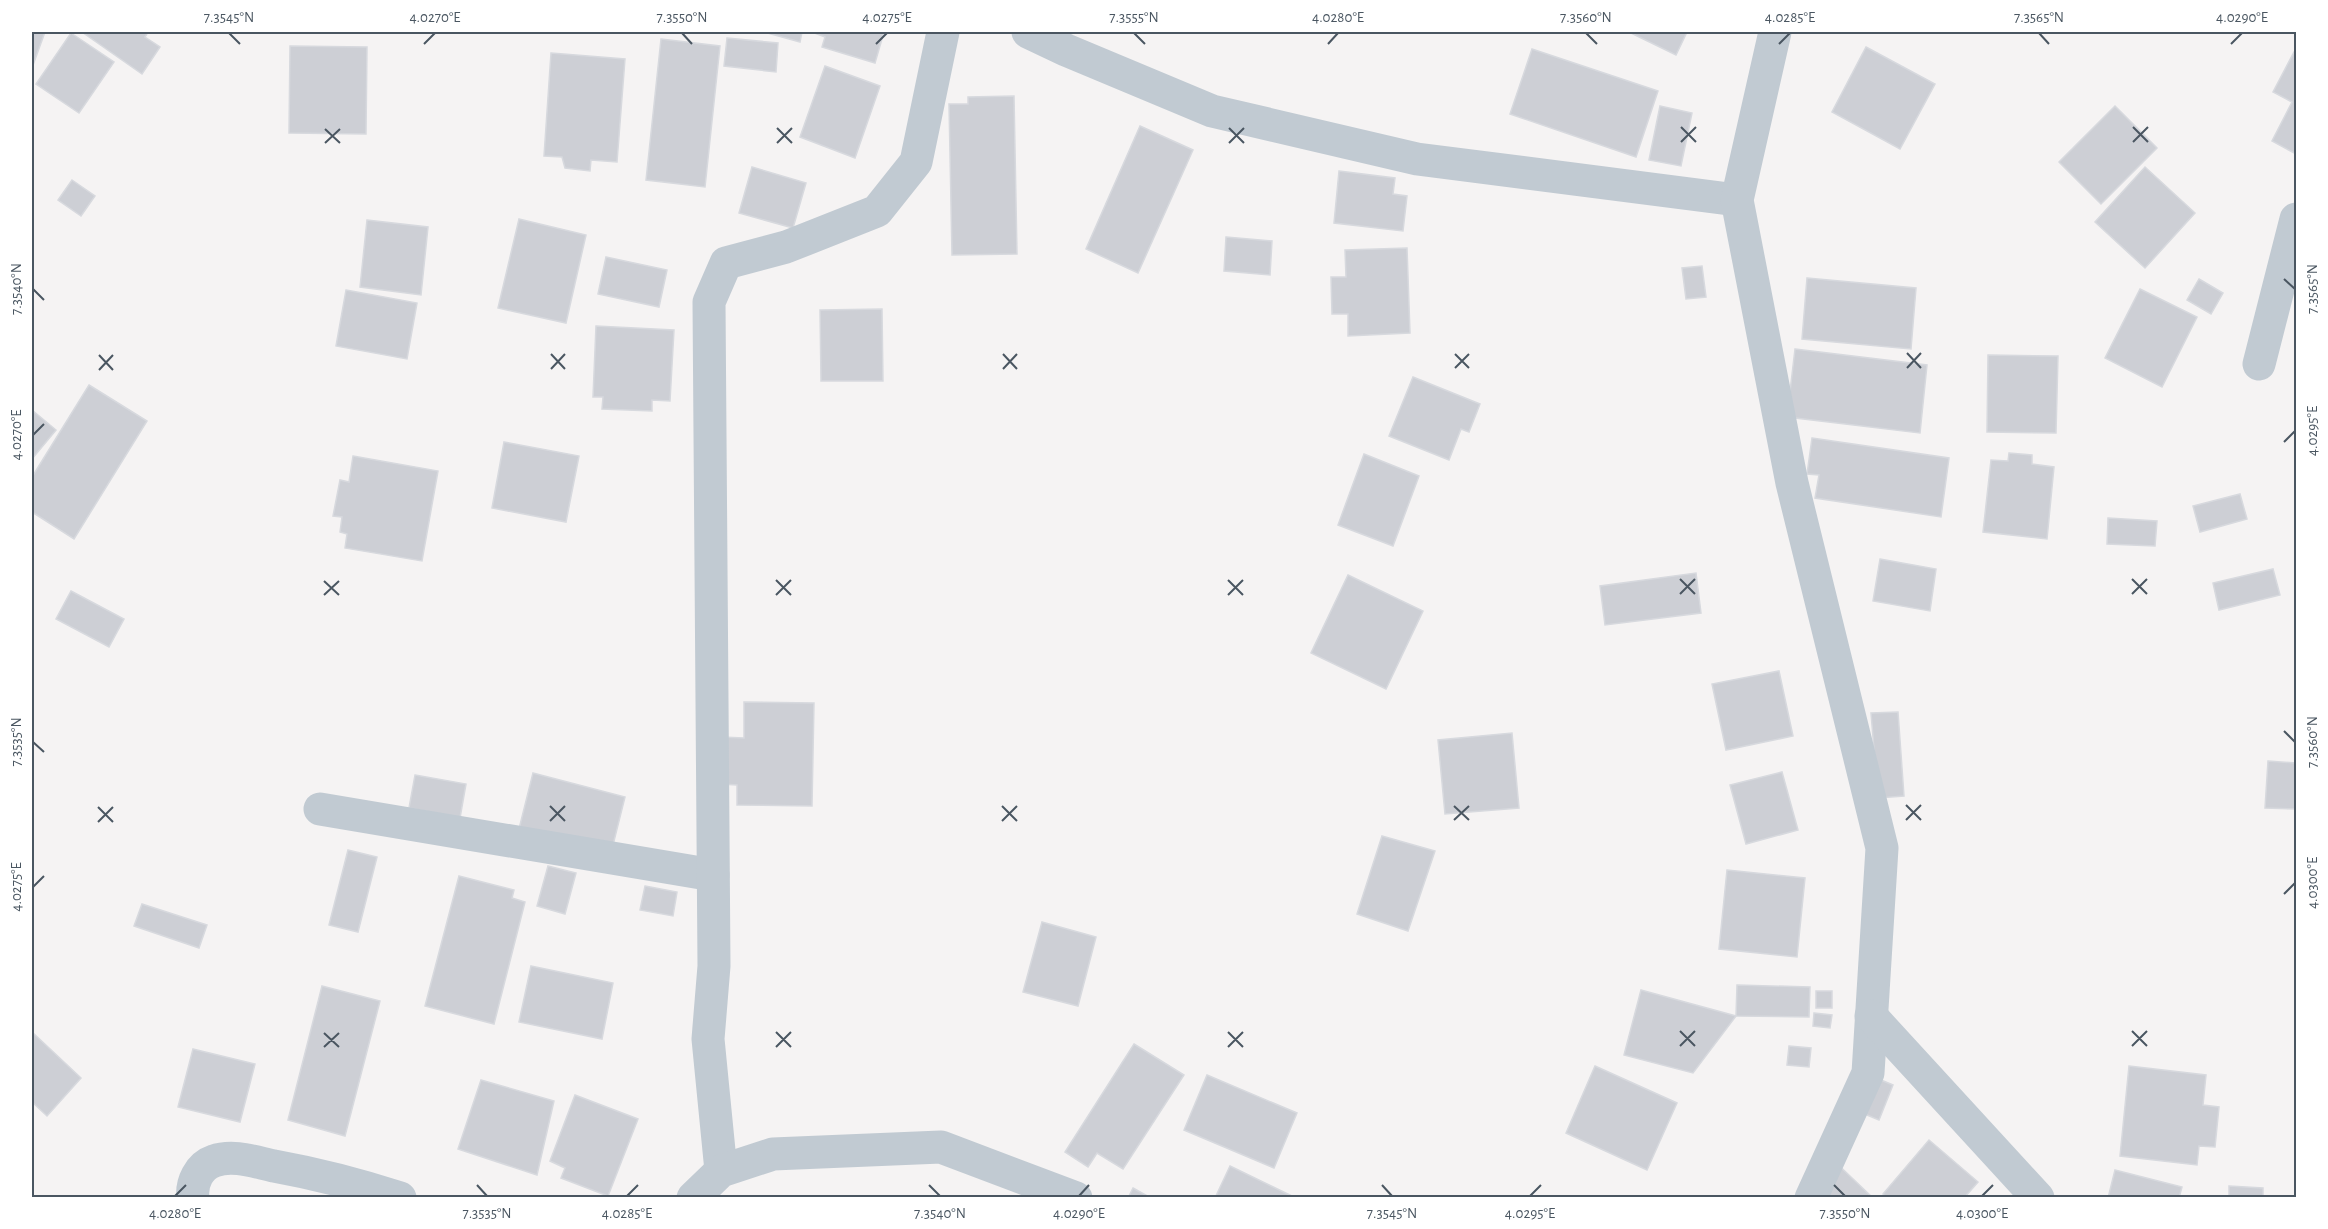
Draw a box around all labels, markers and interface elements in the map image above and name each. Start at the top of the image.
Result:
text: 7.3545°N [204,10,254,25]
text: 4.0270°E [409,10,461,25]
text: 7.3550°N [657,10,707,25]
text: 4.0275°E [862,10,912,25]
text: 7.3555°N [1109,10,1159,25]
text: 4.0280°E [1312,10,1364,25]
text: 7.3560°N [1560,10,1612,25]
text: 4.0285°E [1765,10,1815,25]
text: 7.3565°N [2014,10,2064,25]
text: 4.0290°E [2216,10,2268,25]
text: 7.3540°N [9,263,24,315]
text: 7.3565°N [2305,264,2320,314]
text: 4.0295°E [2305,406,2320,456]
text: 4.0270°E [9,409,24,461]
text: 7.3560°N [2305,716,2320,768]
text: 7.3535°N [9,717,24,767]
text: 4.0300°E [2305,857,2320,909]
text: 4.0275°E [9,862,24,912]
text: 4.0280°E [149,1206,201,1221]
text: 7.3535°N [462,1206,512,1221]
text: 4.0285°E [602,1206,652,1221]
text: 7.3540°N [914,1206,966,1221]
text: 4.0290°E [1053,1206,1105,1221]
text: 7.3545°N [1367,1206,1417,1221]
text: 4.0295°E [1505,1206,1555,1221]
text: 7.3550°N [1820,1206,1870,1221]
text: 4.0300°E [1956,1206,2008,1221]

